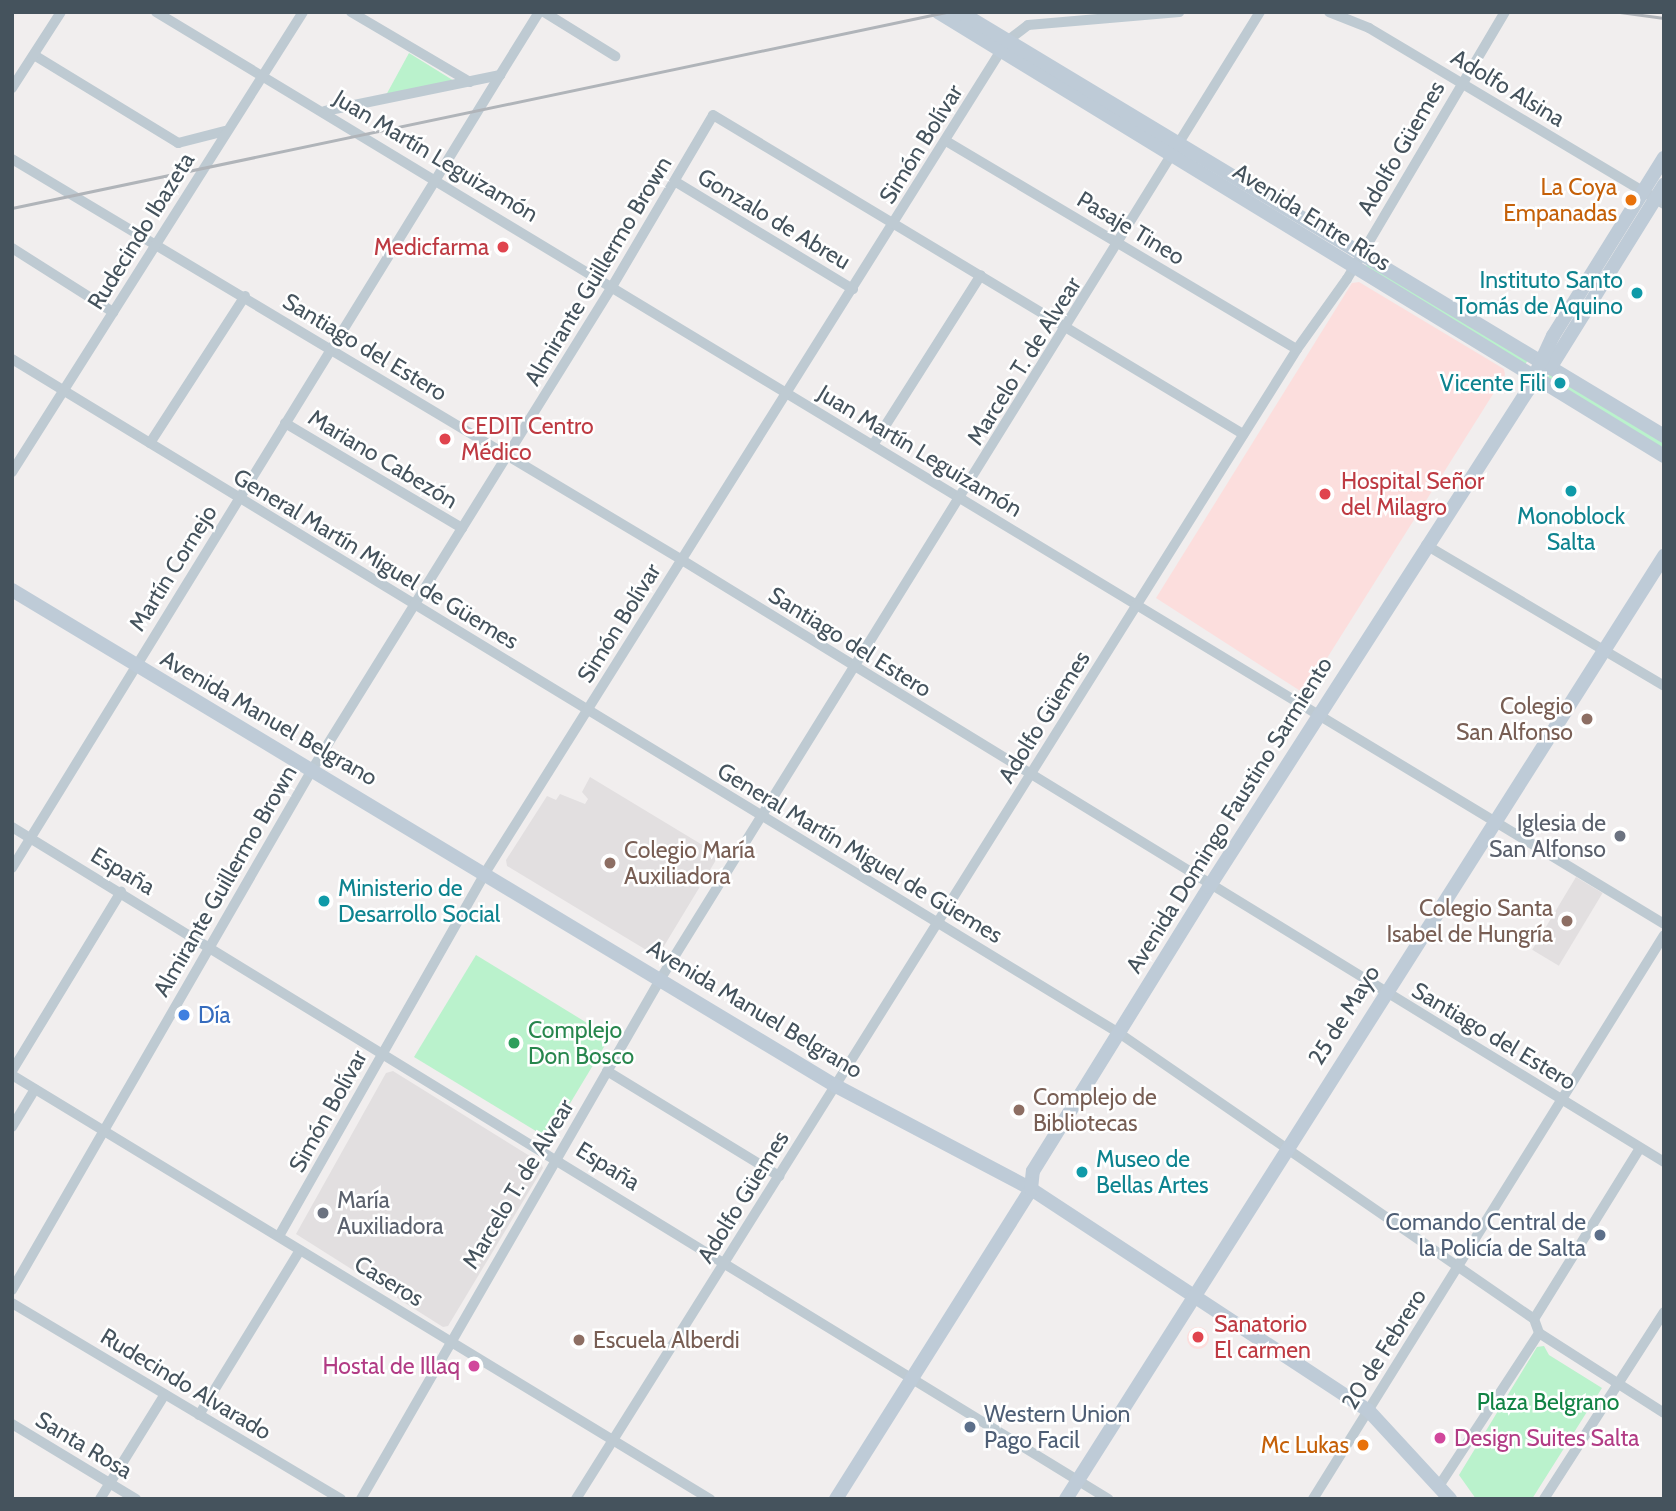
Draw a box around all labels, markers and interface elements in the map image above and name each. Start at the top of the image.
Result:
street label: Adolfo Alsina [1446,43,1570,133]
street label: Adolfo Güemes [1351,76,1451,220]
street label: Simón Bolívar [873,79,969,209]
street label: Juan Martín Leguizamón [329,84,543,228]
street label: Rudecindo Ibazeta [82,148,200,314]
street label: Almirante Guillermo Brown [519,151,677,391]
street label: Avenida Entre Ríos [1228,157,1396,277]
street label: Gonzalo de Abreu [693,163,855,275]
place label: La Coya Empanadas [1503,173,1617,227]
street label: Pasaje Tineo [1072,185,1190,271]
marker: La Coya Empanadas [1623,192,1639,208]
place label: Medicfarma [374,233,489,261]
marker: Medicfarma [495,239,511,255]
place label: Instituto Santo Tomás de Aquino [1455,266,1623,320]
street label: Marcelo T. de Alvear [961,272,1087,450]
marker: Instituto Santo Tomás de Aquino [1629,285,1645,301]
street label: Santiago del Estero [278,287,452,407]
place label: Vicente Fili [1440,369,1546,397]
marker: Vicente Fili [1552,375,1568,391]
street label: Juan Martín Leguizamón [813,379,1027,523]
street label: Mariano Cabezón [303,404,463,514]
place label: CEDIT Centro Médico [461,412,594,466]
marker: CEDIT Centro Médico [435,429,455,449]
street label: General Martín Miguel de Güemes [229,463,523,655]
place label: Hospital Señor del Milagro [1341,467,1484,521]
marker: Monoblock Salta [1563,483,1579,499]
marker: Hospital Señor del Milagro [1315,484,1335,504]
street label: Martín Cornejo [123,500,223,636]
place label: Monoblock Salta [1517,502,1625,556]
street label: Simón Bolívar [571,558,667,688]
street label: Santiago del Estero [764,581,936,703]
street label: Avenida Manuel Belgrano [156,645,382,791]
street label: Adolfo Güemes [992,646,1096,788]
street label: Avenida Domingo Faustino Sarmiento [1120,652,1338,978]
place label: Colegio San Alfonso [1456,692,1573,746]
marker: Colegio San Alfonso [1579,711,1595,727]
street label: General Martín Miguel de Güemes [713,757,1007,949]
street label: Almirante Guillermo Brown [147,760,303,1002]
place label: Iglesia de San Alfonso [1489,809,1606,863]
marker: Iglesia de San Alfonso [1612,828,1628,844]
place label: Colegio María Auxiliadora [624,836,755,890]
street label: España [86,841,160,901]
marker: Colegio María Auxiliadora [602,855,618,871]
place label: Ministerio de Desarrollo Social [338,874,500,928]
marker: Ministerio de Desarrollo Social [316,893,332,909]
place label: Colegio Santa Isabel de Hungría [1386,894,1553,948]
marker: Colegio Santa Isabel de Hungría [1559,913,1575,929]
street label: Avenida Manuel Belgrano [643,934,867,1084]
street label: 25 de Mayo [1302,960,1386,1070]
street label: Santiago del Estero [1407,976,1581,1096]
place label: Día [198,1001,230,1029]
marker: Día [176,1007,192,1023]
place label: Complejo Don Bosco [528,1016,634,1070]
marker: Complejo Don Bosco [506,1035,522,1051]
street label: Simón Bolívar [283,1045,373,1177]
place label: Complejo de Bibliotecas [1033,1083,1157,1137]
street label: Marcelo T. de Alvear [456,1094,580,1274]
marker: Complejo de Bibliotecas [1011,1102,1027,1118]
street label: Adolfo Güemes [691,1126,795,1268]
street label: España [571,1136,645,1196]
place label: Museo de Bellas Artes [1096,1145,1208,1199]
marker: Museo de Bellas Artes [1074,1164,1090,1180]
place label: María Auxiliadora [337,1186,444,1240]
marker: María Auxiliadora [315,1205,331,1221]
place label: Comando Central de la Policía de Salta [1386,1208,1586,1262]
marker: Comando Central de la Policía de Salta [1592,1227,1608,1243]
street label: Caseros [349,1250,429,1312]
street label: 20 de Febrero [1336,1284,1432,1414]
place label: Sanatorio El carmen [1214,1310,1311,1364]
street label: Rudecindo Alvarado [96,1322,276,1446]
place label: Escuela Alberdi [593,1326,740,1354]
marker: Sanatorio El carmen [1188,1327,1208,1347]
marker: Escuela Alberdi [571,1332,587,1348]
place label: Hostal de Illaq [322,1352,460,1380]
marker: Hostal de Illaq [466,1358,482,1374]
park label: Plaza Belgrano [1477,1388,1619,1416]
place label: Western Union Pago Facil [984,1400,1130,1454]
street label: Santa Rosa [31,1405,137,1485]
marker: Western Union Pago Facil [962,1419,978,1435]
place label: Design Suites Salta [1454,1424,1639,1452]
marker: Design Suites Salta [1432,1430,1448,1446]
place label: Mc Lukas [1261,1431,1349,1459]
marker: Mc Lukas [1355,1437,1371,1453]

